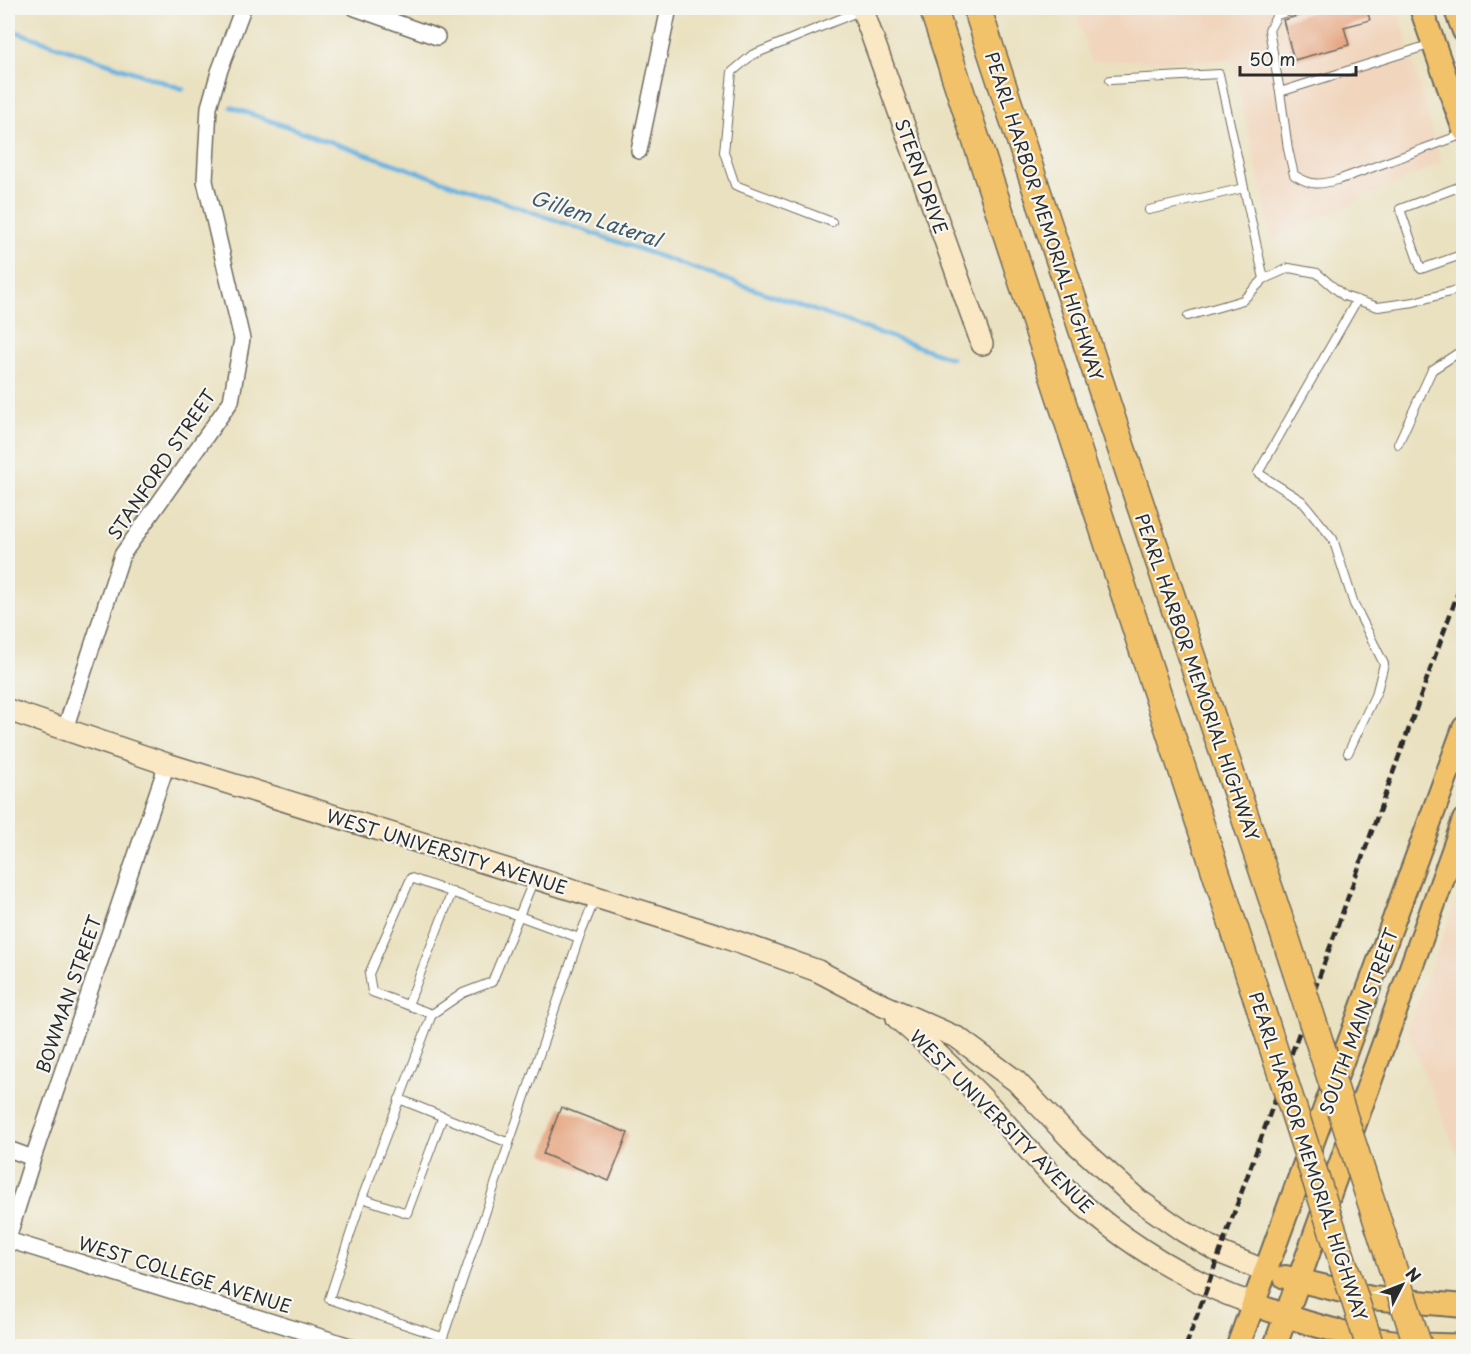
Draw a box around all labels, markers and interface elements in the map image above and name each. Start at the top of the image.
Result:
scale bar [1240,39,1356,77]
text: 50 m [1249,45,1296,72]
street label: PEARL HARBOR MEMORIAL HIGHWAY [979,48,1111,384]
street label: STERN DRIVE [889,115,955,237]
water label: Gillem Lateral [527,182,668,255]
street label: STANFORD STREET [100,383,222,545]
street label: PEARL HARBOR MEMORIAL HIGHWAY [1129,510,1267,844]
street label: WEST UNIVERSITY AVENUE [323,801,571,901]
street label: BOWMAN STREET [28,911,108,1077]
street label: SOUTH MAIN STREET [1312,924,1404,1118]
street label: PEARL HARBOR MEMORIAL HIGHWAY [1243,988,1375,1324]
street label: WEST UNIVERSITY AVENUE [904,1023,1100,1219]
street label: WEST COLLEGE AVENUE [75,1229,295,1319]
north arrow [1372,1255,1432,1315]
text: N [1401,1262,1427,1287]

